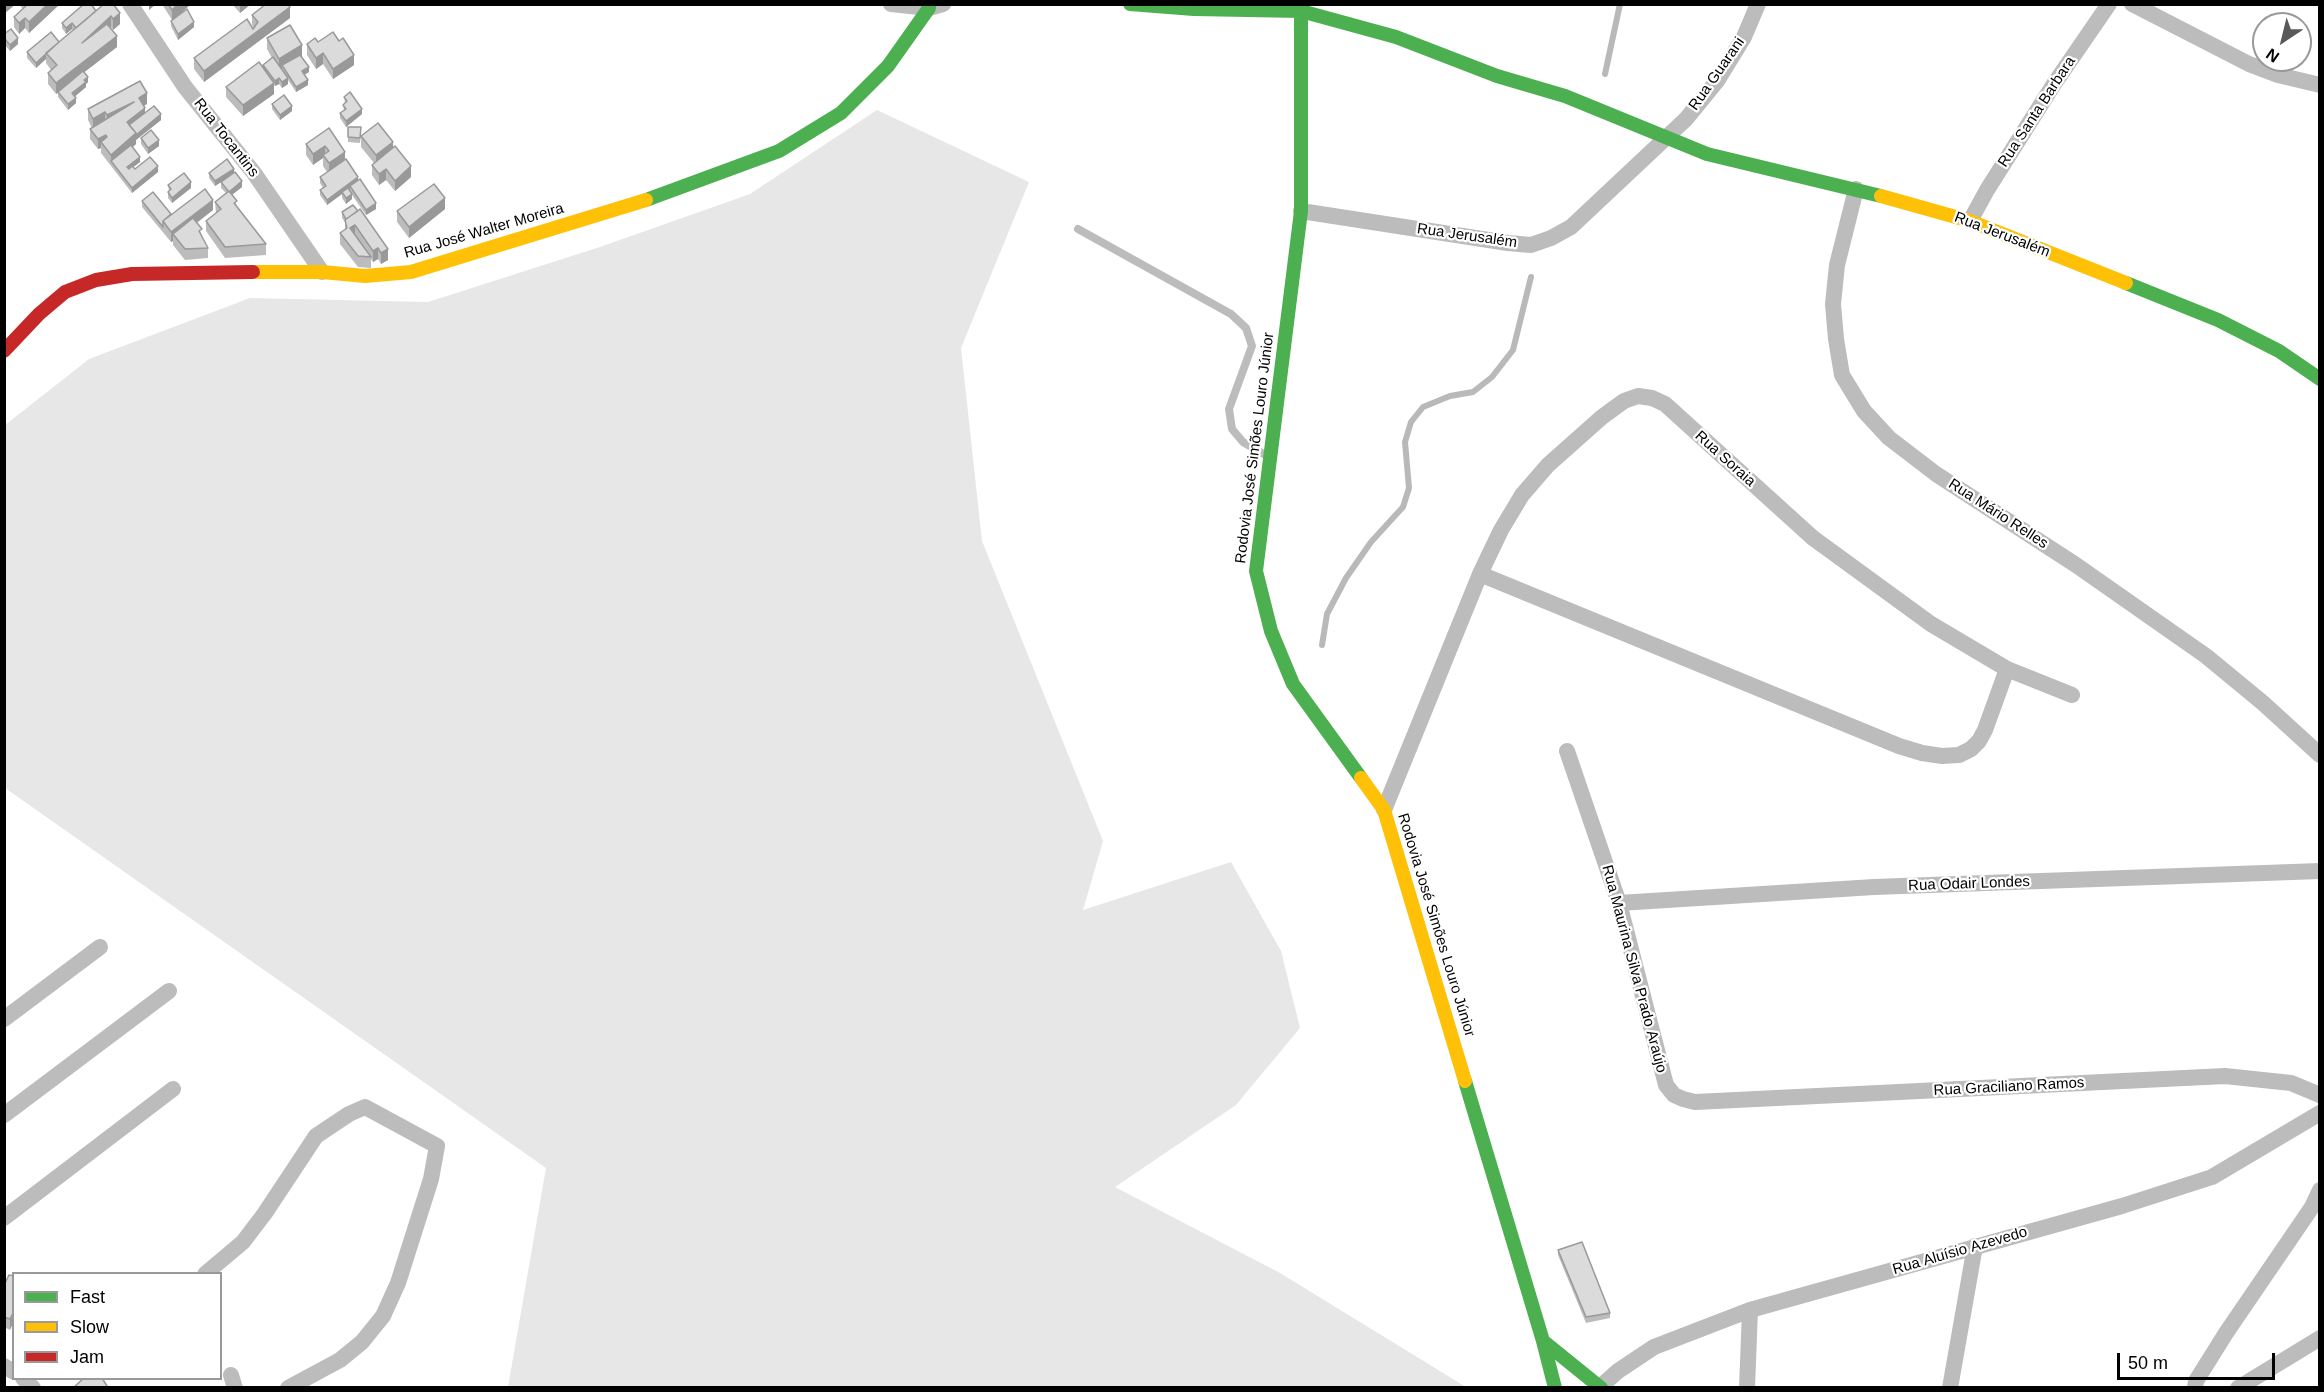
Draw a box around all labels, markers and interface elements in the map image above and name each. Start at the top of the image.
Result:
north arrow [2252,12,2312,72]
street label: Rua Guarani [1685,34,1749,114]
text: N [2263,45,2282,66]
street label: Rua Santa Barbara [1994,53,2080,171]
street label: Rua Tocantins [190,95,262,181]
street label: Rua José Walter Moreira [402,200,566,262]
street label: Rua Jerusalém [1952,209,2052,261]
street label: Rua Jerusalém [1416,220,1518,252]
street label: Rodovia José Simões Louro Júnior [1232,331,1278,565]
street label: Rua Soraia [1691,427,1759,491]
street label: Rua Mário Relles [1945,475,2051,553]
street label: Rodovia José Simões Louro Júnior [1393,811,1479,1039]
street label: Rua Maurina Silva Prado Araújo [1598,863,1670,1075]
street label: Rua Odair Londes [1908,873,2030,895]
street label: Rua Graciliano Ramos [1933,1074,2085,1100]
street label: Rua Aluísio Azevedo [1891,1223,2029,1279]
legend [12,1272,222,1380]
text: Fast [70,1287,105,1307]
text: Slow [70,1317,109,1337]
scale bar [2120,1341,2278,1379]
text: Jam [70,1347,104,1367]
text: 50 m [2128,1353,2168,1373]

